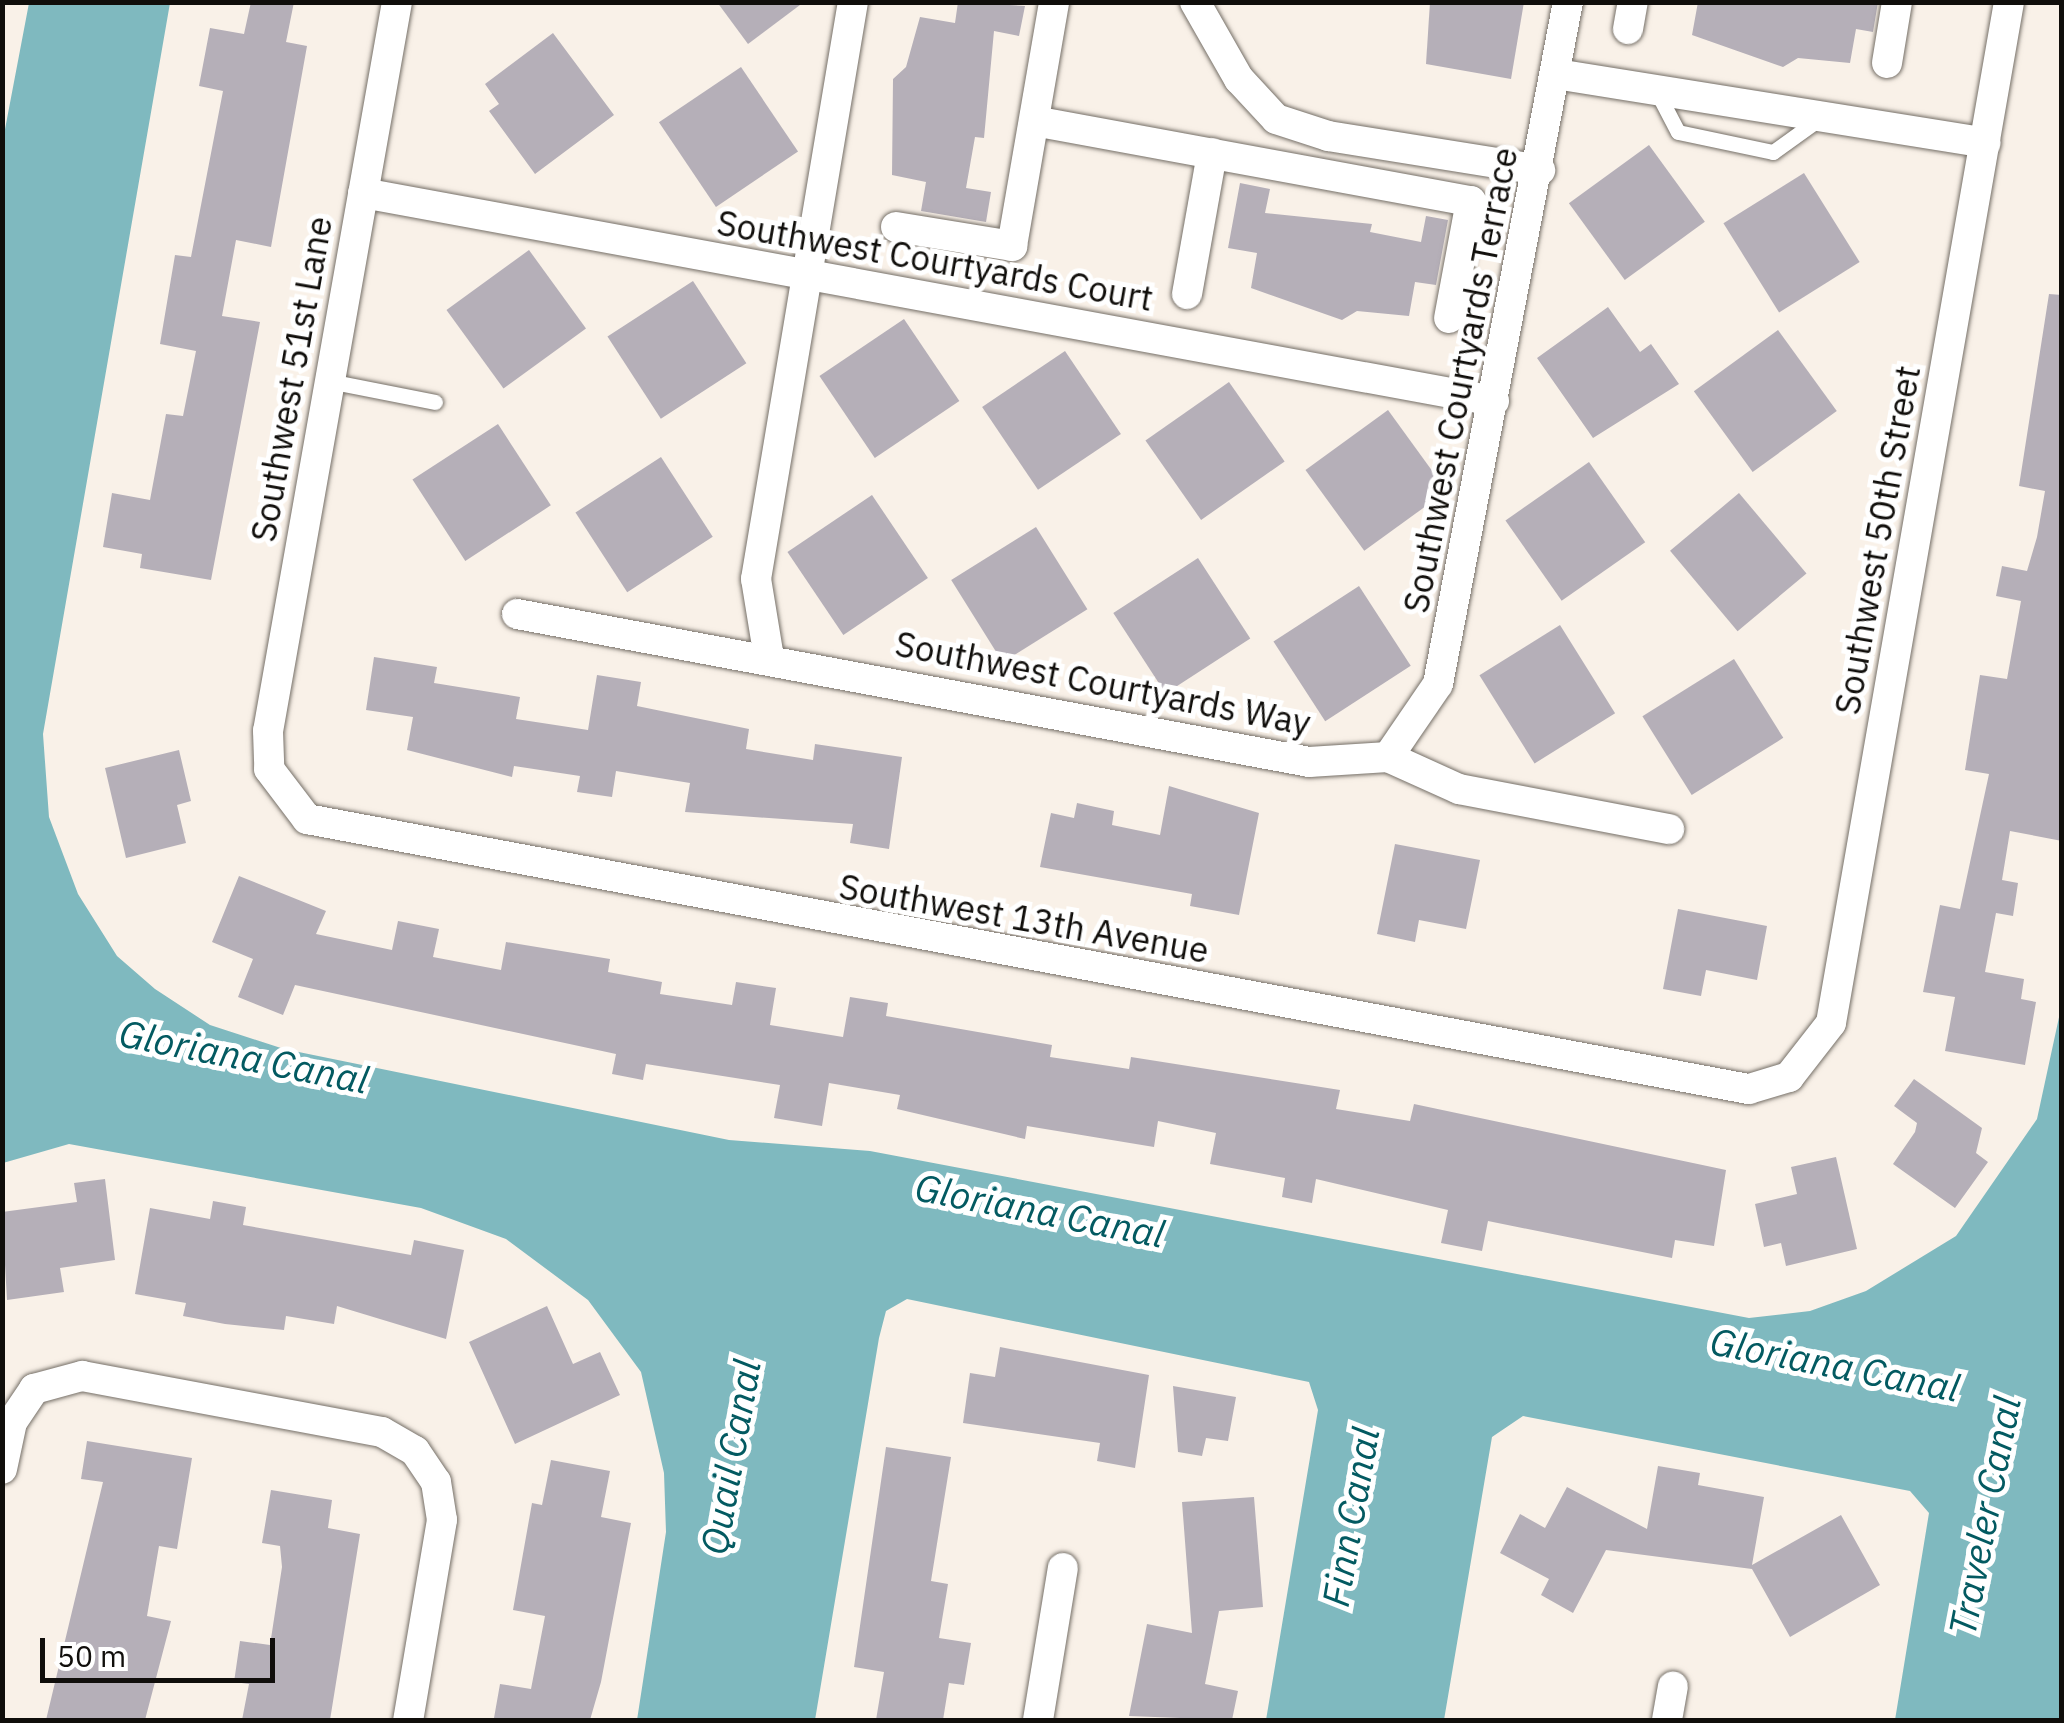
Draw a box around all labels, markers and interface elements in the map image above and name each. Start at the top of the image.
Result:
street label: Southwest Courtyards Terrace [1394,144,1526,616]
street label: Southwest Courtyards Court [714,201,1156,319]
street label: Southwest 51st Lane [242,213,340,545]
street label: Southwest 50th Street [1826,362,1928,718]
street label: Southwest Courtyards Way [892,622,1314,744]
street label: Southwest 13th Avenue [836,865,1212,971]
water label: Gloriana Canal [115,1009,373,1103]
water label: Gloriana Canal [911,1163,1169,1257]
water label: Gloriana Canal [1706,1317,1964,1411]
water label: Quail Canal [690,1356,770,1558]
water label: Traveler Canal [1938,1392,2030,1640]
water label: Finn Canal [1312,1424,1388,1610]
scale bar [45,1618,280,1680]
text: 50 m [57,1636,126,1675]

